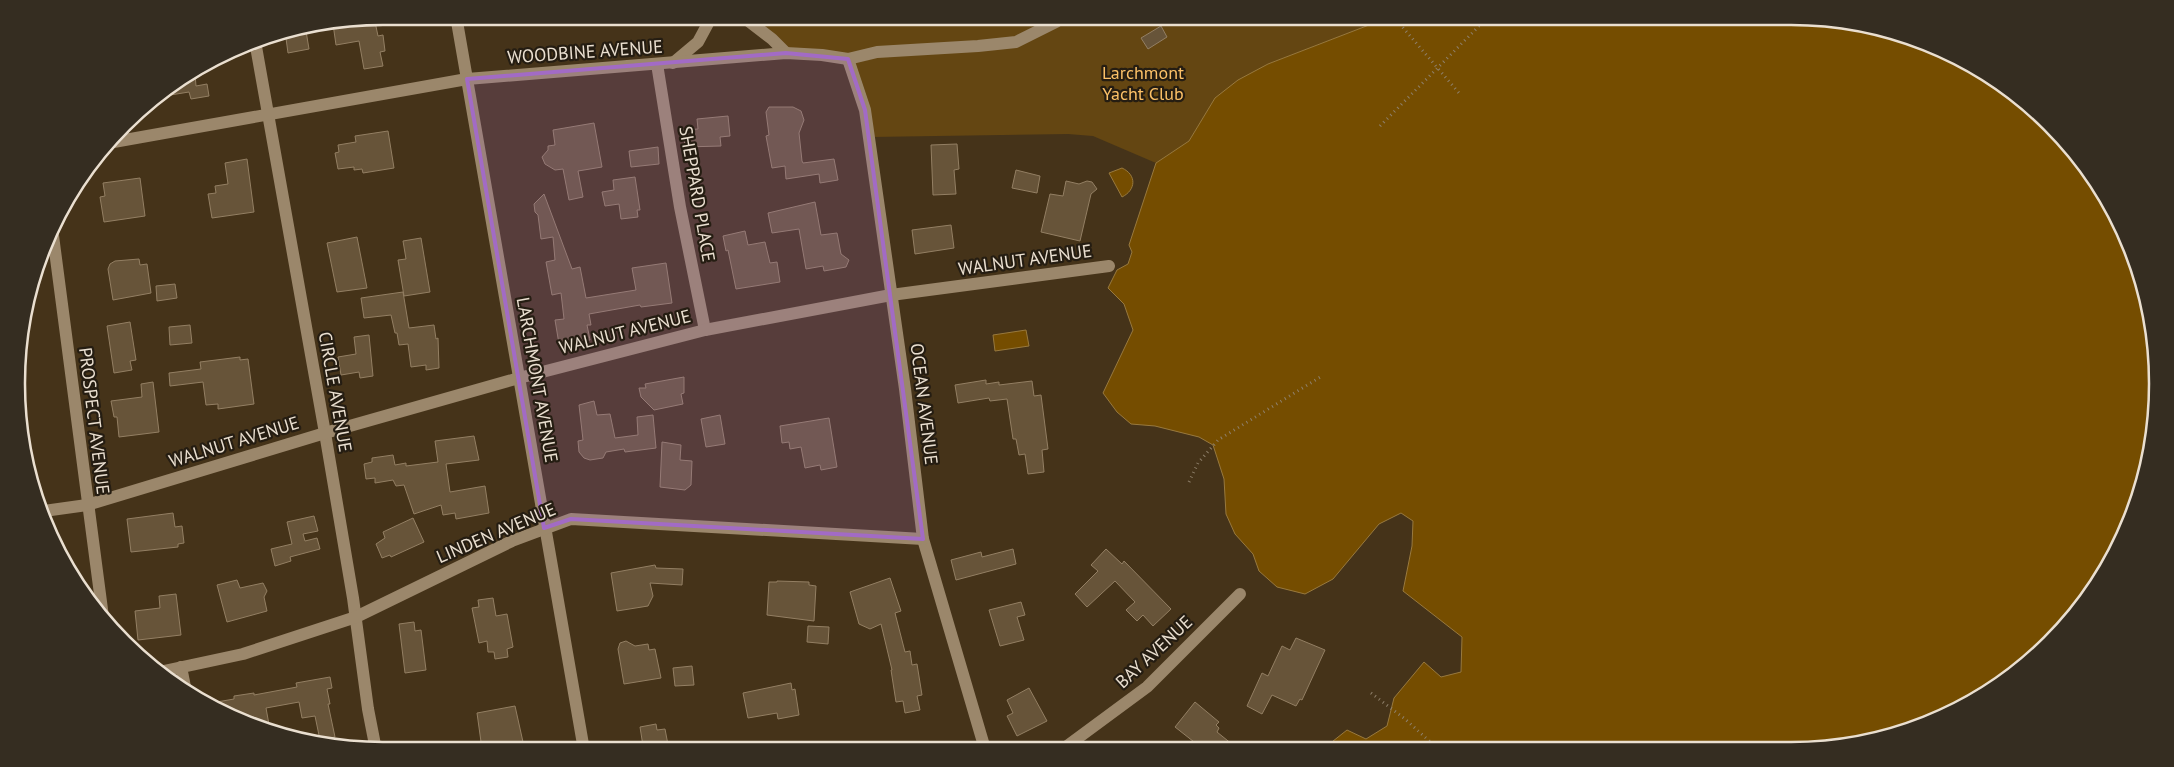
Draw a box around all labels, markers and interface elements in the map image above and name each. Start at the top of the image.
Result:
street label: WOODBINE AVENUE [506,35,663,68]
park label: Larchmont Yacht Club [1102,61,1184,105]
street label: SHEPPARD PLACE [674,124,721,264]
street label: WALNUT AVENUE [957,239,1093,280]
street label: LARCHMONT AVENUE [512,295,563,464]
street label: WALNUT AVENUE [557,304,693,359]
street label: CIRCLE AVENUE [314,330,357,454]
street label: OCEAN AVENUE [906,342,943,466]
street label: PROSPECT AVENUE [74,346,115,496]
street label: WALNUT AVENUE [166,411,302,472]
street label: LINDEN AVENUE [433,497,559,568]
street label: BAY AVENUE [1110,610,1197,693]

